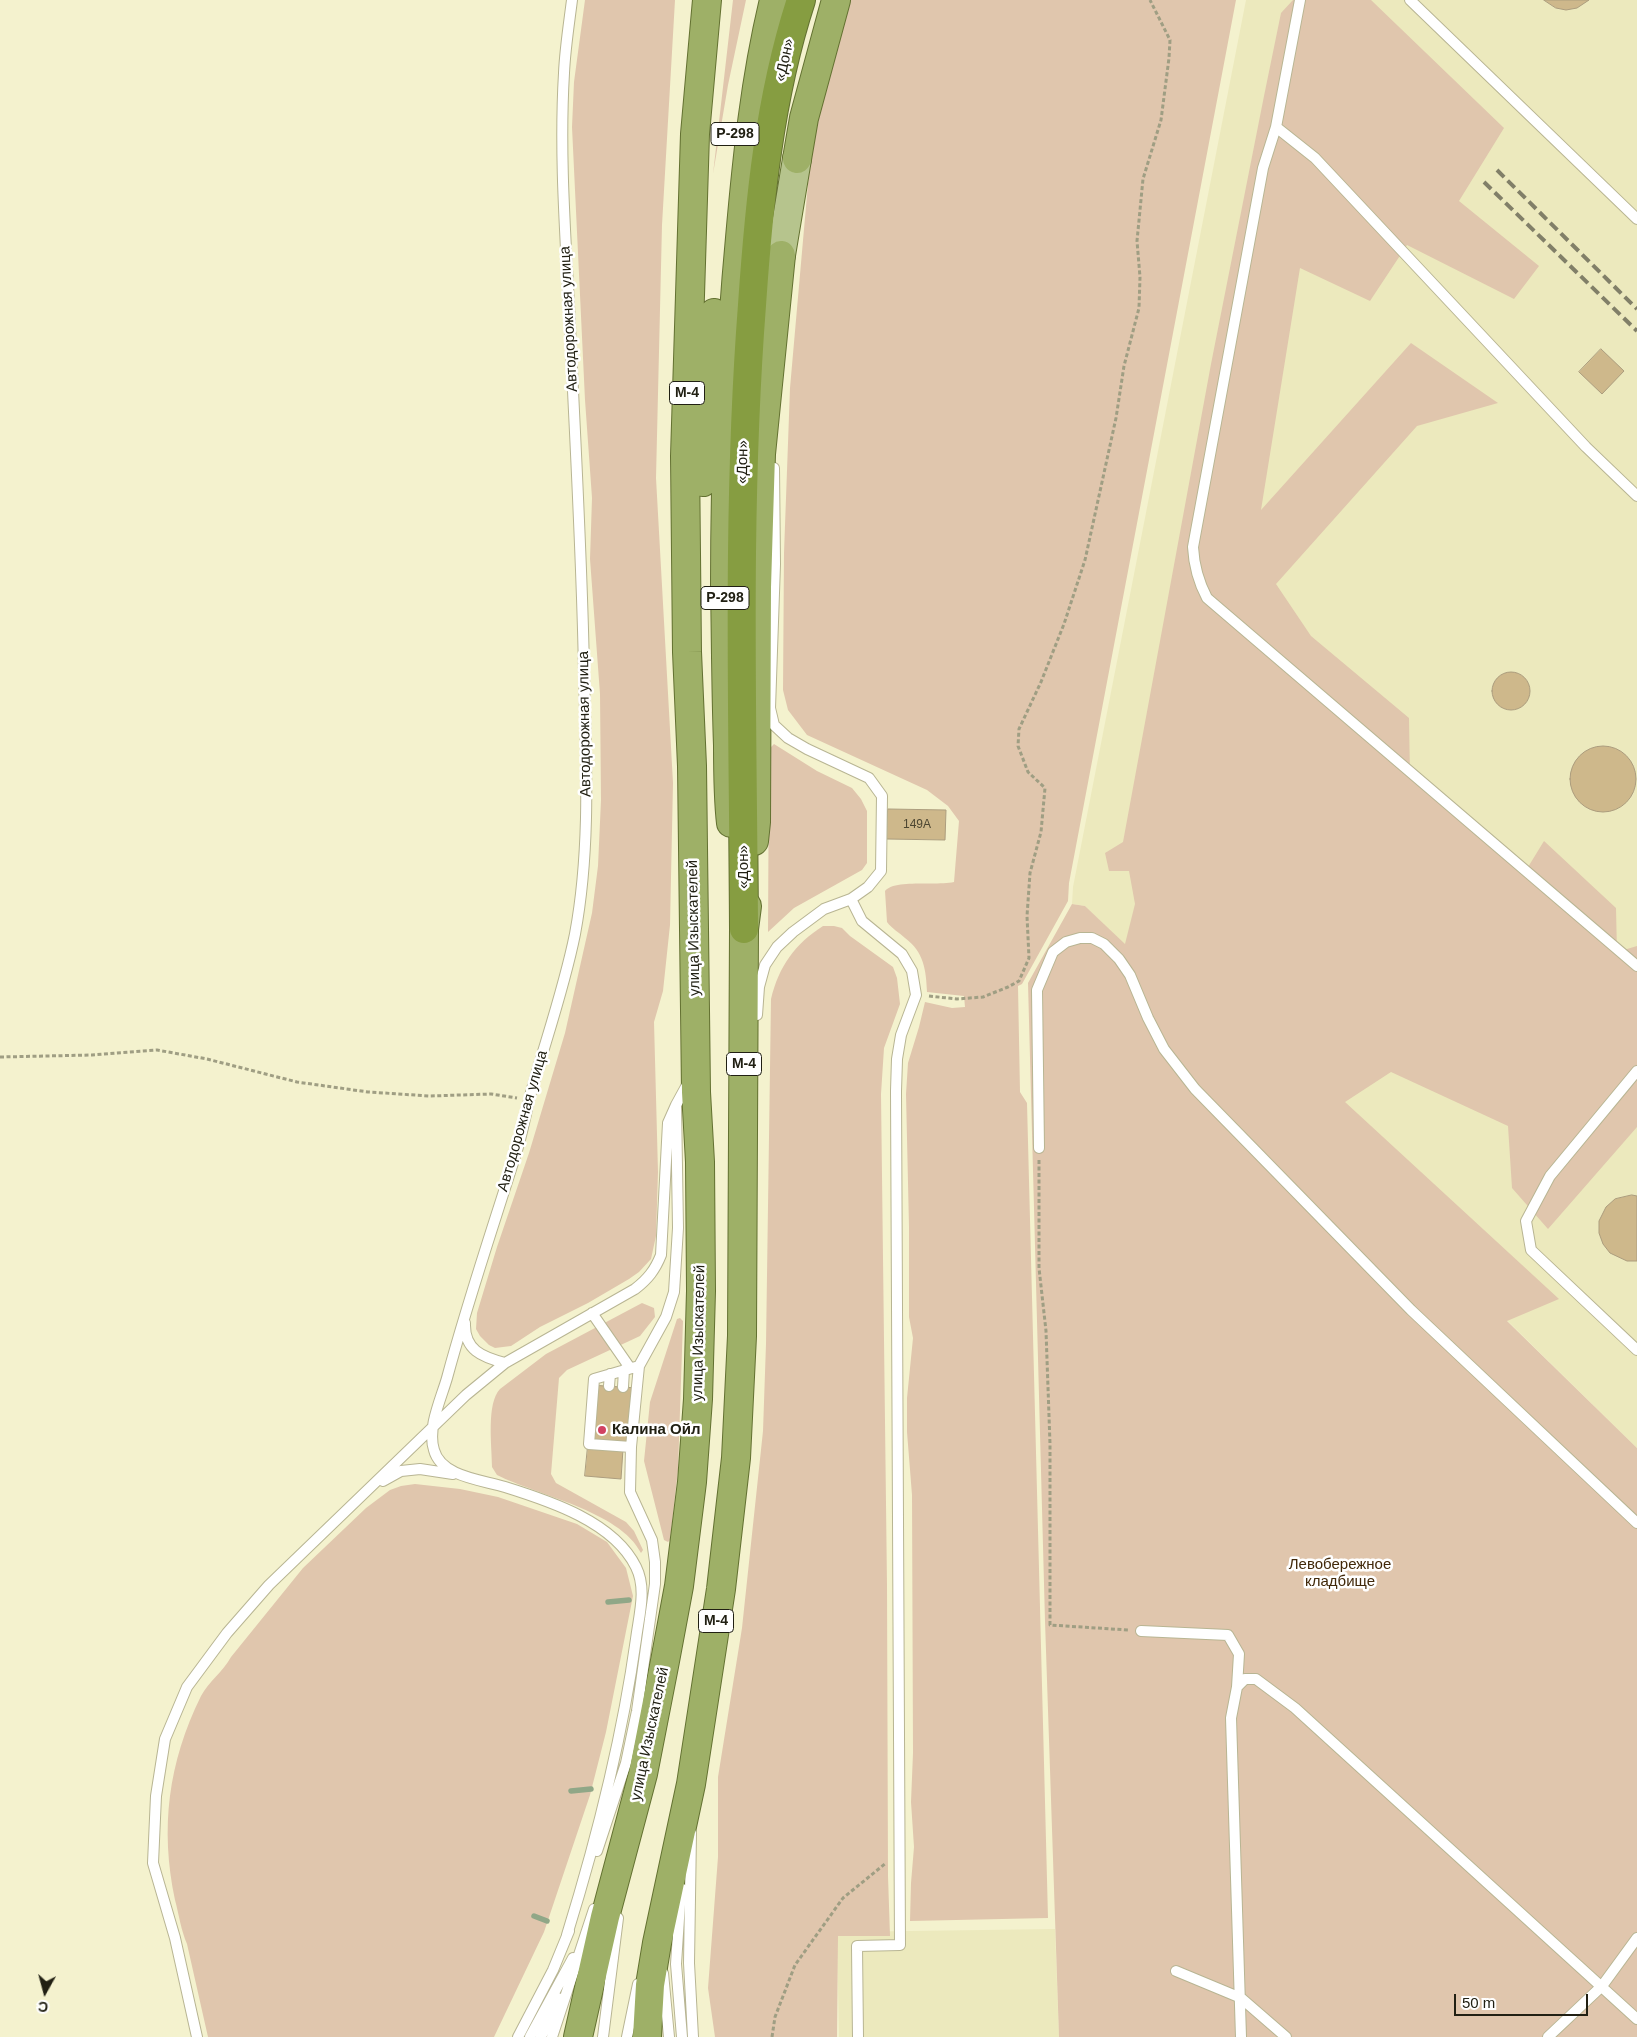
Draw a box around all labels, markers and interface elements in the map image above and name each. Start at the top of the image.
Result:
street label: «Дон» [772,37,798,83]
road number: Р-298 [711,122,759,146]
street label: Автодорожная улица [556,246,582,392]
road number: М-4 [670,382,704,404]
street label: «Дон» [734,440,752,484]
road number: Р-298 [701,586,749,610]
street label: Автодорожная улица [575,651,595,797]
house number: 149А [903,818,931,832]
street label: «Дон» [735,845,753,889]
street label: улица Изыскателей [684,860,704,996]
street label: Автодорожная улица [494,1048,552,1194]
road number: М-4 [726,1052,762,1076]
street label: улица Изыскателей [689,1265,709,1401]
place label: Калина Ойл [612,1421,700,1439]
marker: Калина Ойл [596,1424,608,1436]
park label: Левобережное кладбище [1289,1556,1391,1591]
road number: М-4 [698,1610,734,1632]
street label: улица Изыскателей [627,1665,673,1803]
north arrow [20,1967,70,2017]
scale bar [1457,1984,1591,2016]
text: 50 m [1462,1994,1495,2011]
text: С [37,1998,49,2015]

